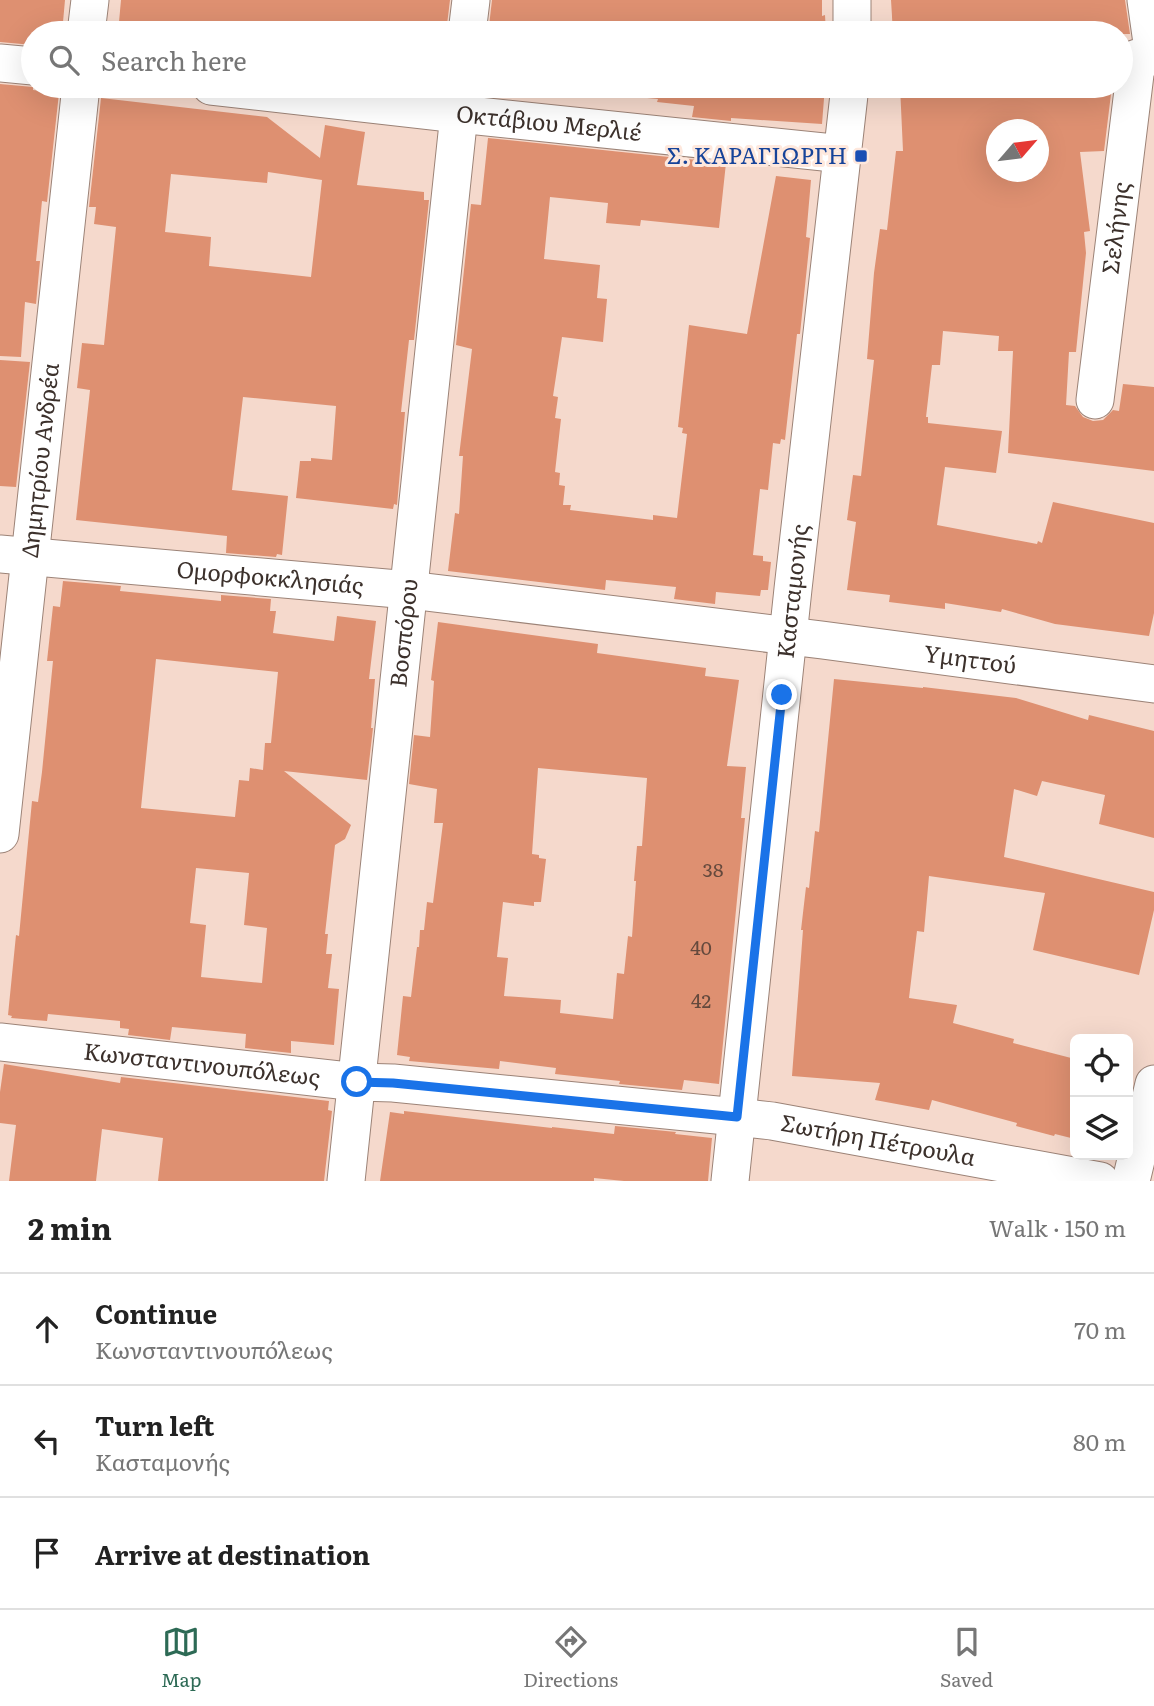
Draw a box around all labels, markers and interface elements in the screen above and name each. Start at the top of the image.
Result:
search box [21,21,1133,98]
text: Search here [101,40,247,79]
icon: search [45,41,83,79]
street label: Οκτάβιου Μερλιέ [455,95,644,148]
north arrow [986,119,1049,182]
place label: Σ. ΚΑΡΑΓΙΩΡΓΗ [666,137,847,171]
marker: Σ. ΚΑΡΑΓΙΩΡΓΗ [853,148,869,164]
street label: Σελήνης [1092,180,1137,276]
street label: Δημητρίου Ανδρέα [11,361,66,559]
street label: Κασταμονής [767,522,815,660]
street label: Ομορφοκκλησιάς [175,551,365,601]
street label: Βοσπόρου [379,577,425,689]
street label: Υμηττού [922,635,1019,681]
route end [766,679,797,710]
house number: 38 [703,855,723,883]
house number: 40 [690,933,712,961]
house number: 42 [691,986,711,1014]
street label: Κωνσταντινουπόλεως [82,1032,322,1093]
map controls [1070,1034,1133,1160]
button: locate [1070,1034,1133,1097]
route start [341,1066,372,1097]
button: layers [1070,1097,1133,1160]
street label: Σωτήρη Πέτρουλα [778,1104,979,1173]
text: 2 min [28,1205,112,1249]
text: Walk · 150 m [989,1210,1126,1244]
text: Continue [95,1293,217,1332]
icon: ahead [28,1310,66,1348]
text: 70 m [1074,1312,1126,1346]
text: Κωνσταντινουπόλεως [95,1332,333,1366]
text: Turn left [95,1405,214,1444]
icon: left [28,1422,66,1460]
text: 80 m [1073,1424,1126,1458]
text: Κασταμονής [95,1444,230,1478]
icon: arrive [28,1534,66,1572]
text: Arrive at destination [95,1534,370,1573]
tab: Map [161,1623,201,1693]
tab: Directions [523,1623,618,1693]
tab: Saved [940,1623,993,1693]

